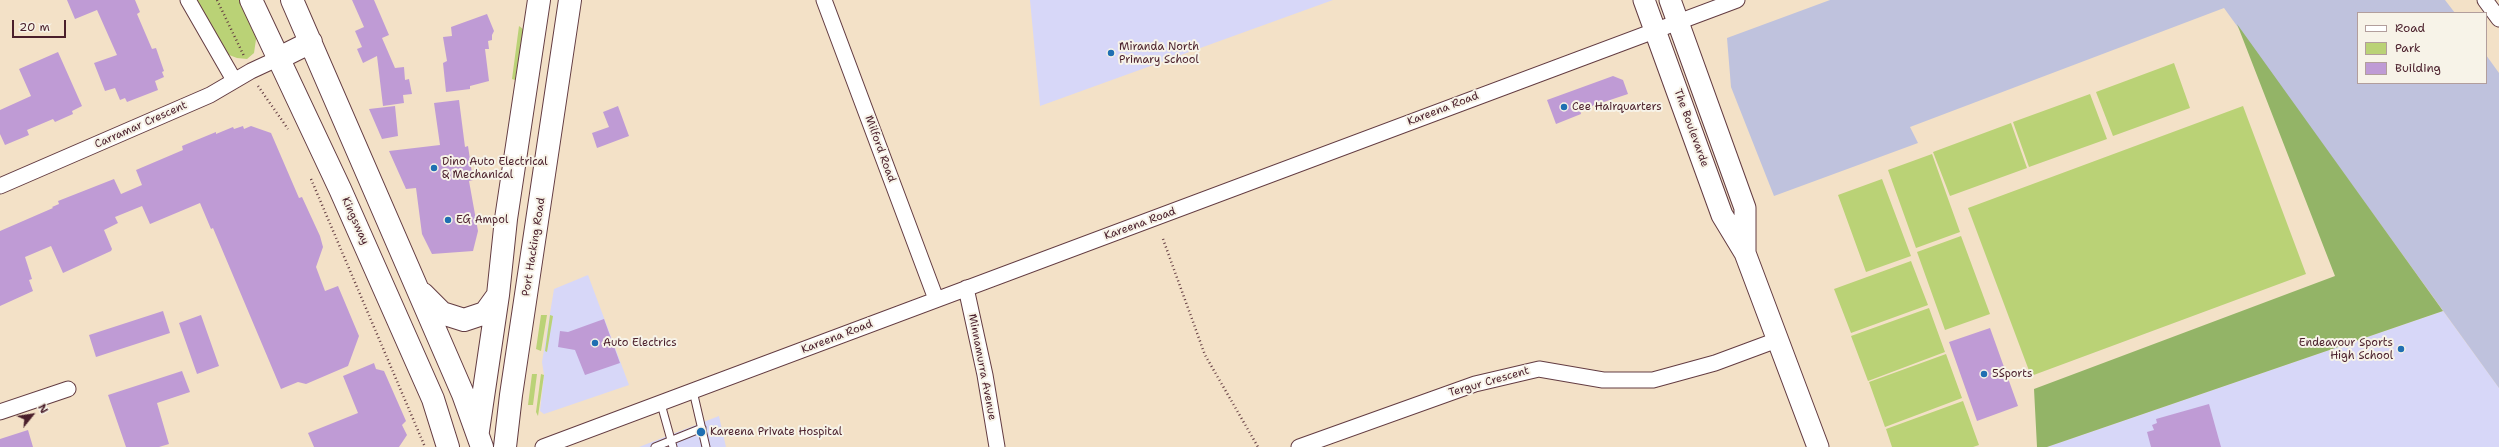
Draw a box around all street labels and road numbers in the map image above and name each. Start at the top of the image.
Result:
street label: The Boulevarde [1671,87,1711,169]
street label: Kareena Road [1406,89,1480,129]
street label: Carramar Crescent [93,99,189,151]
street label: Milford Road [862,114,898,184]
street label: Kingsway [339,195,371,247]
street label: Port Hacking Road [520,197,548,297]
street label: Kareena Road [1102,205,1178,243]
street label: Minnamurra Avenue [965,313,999,421]
street label: Kareena Road [800,317,874,357]
street label: Tergur Crescent [1447,364,1531,400]

